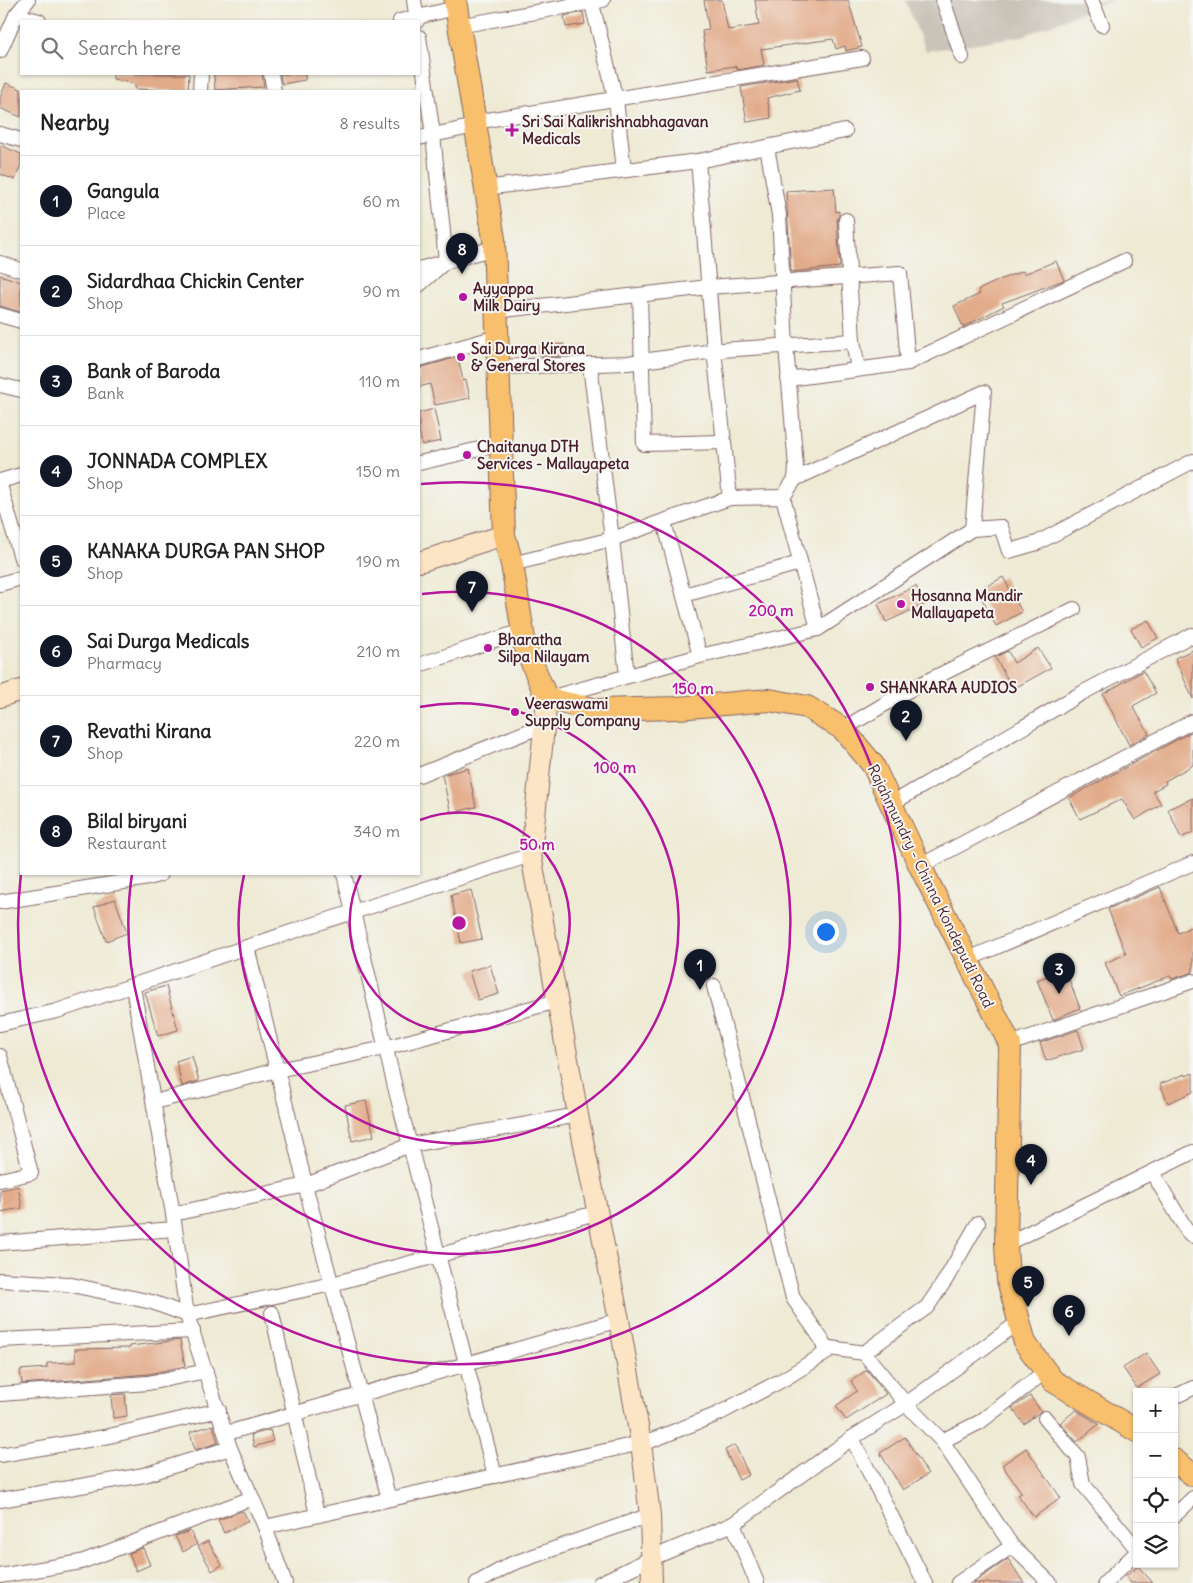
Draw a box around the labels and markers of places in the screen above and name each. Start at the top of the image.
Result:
place label: Sri Sai Kalikrishnabhagavan Medicals [522,112,709,148]
marker: Sri Sai Kalikrishnabhagavan Medicals [506,124,518,136]
pin: 8 [446,233,478,274]
place label: Ayyappa Milk Dairy [473,279,540,316]
marker: Ayyappa Milk Dairy [457,291,469,303]
place label: Sai Durga Kirana & General Stores [471,339,586,375]
marker: Sai Durga Kirana & General Stores [455,351,467,363]
place label: Chaitanya DTH Services - Mallayapeta [477,437,630,474]
marker: Chaitanya DTH Services - Mallayapeta [461,449,473,461]
pin: 7 [456,571,488,612]
place label: Hosanna Mandir Mallayapeta [911,586,1024,623]
marker: Hosanna Mandir Mallayapeta [895,598,907,610]
place label: Bharatha Silpa Nilayam [498,630,590,667]
marker: Bharatha Silpa Nilayam [482,642,494,654]
place label: SHANKARA AUDIOS [880,678,1017,697]
marker: SHANKARA AUDIOS [864,681,876,693]
place label: Veeraswami Supply Company [525,694,640,731]
pin: 2 [890,700,922,741]
marker: Veeraswami Supply Company [509,706,521,718]
centre of rings [450,914,468,932]
pin: 1 [684,949,716,990]
pin: 3 [1043,953,1075,994]
pin: 4 [1015,1144,1047,1185]
pin: 5 [1012,1266,1044,1307]
pin: 6 [1053,1295,1085,1336]

